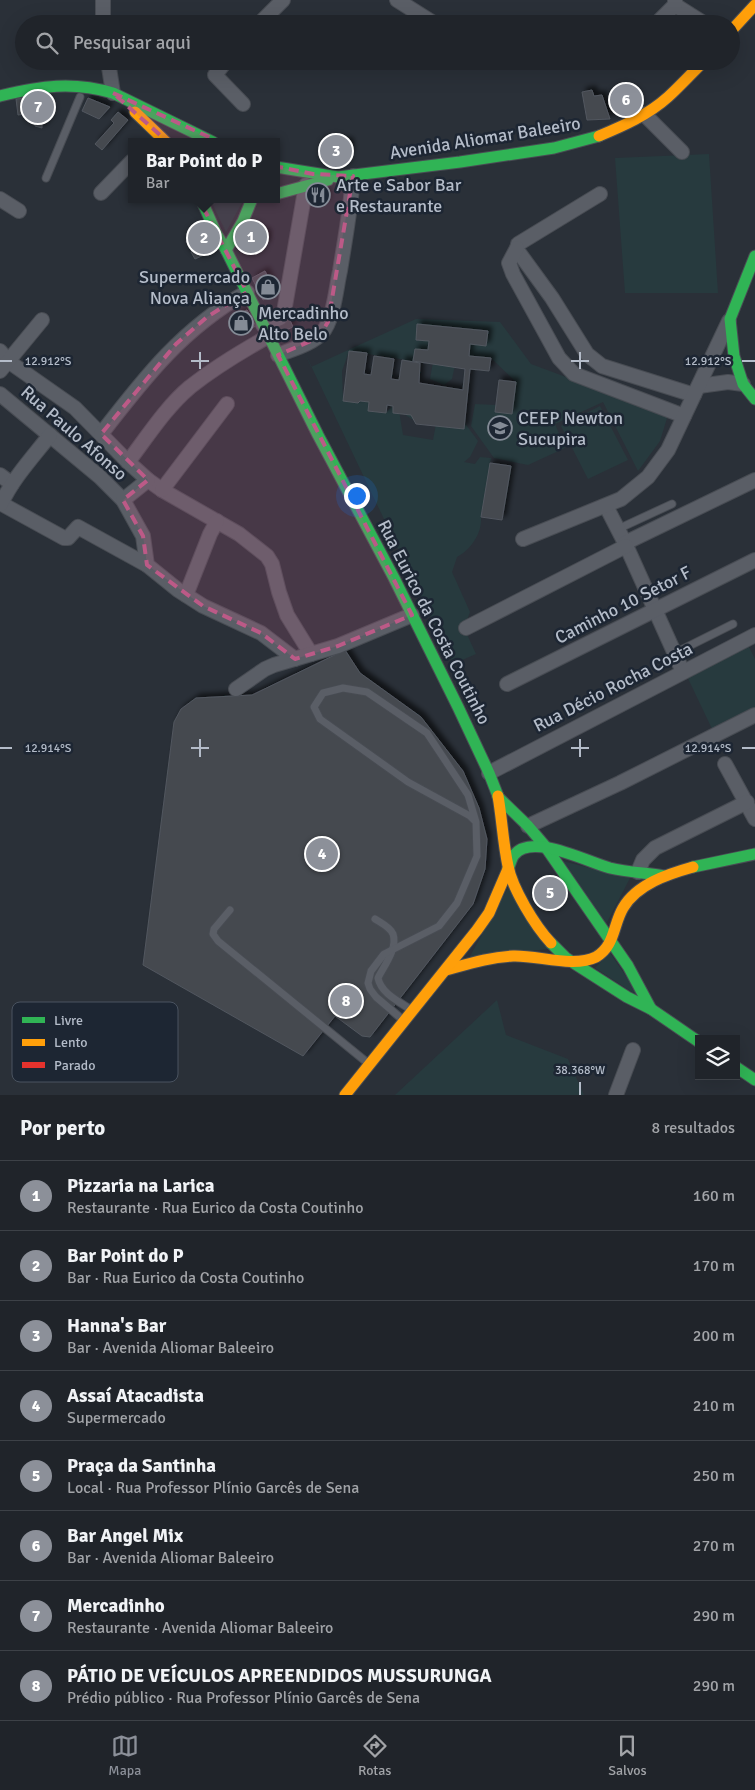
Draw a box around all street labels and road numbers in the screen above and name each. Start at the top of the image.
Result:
street label: Avenida Aliomar Baleeiro [388,112,582,164]
street label: Rua Paulo Afonso [16,381,132,485]
street label: Rua Eurico da Costa Coutinho [373,516,495,728]
street label: Caminho 10 Setor F [551,561,695,649]
street label: Rua Décio Rocha Costa [530,637,696,737]

